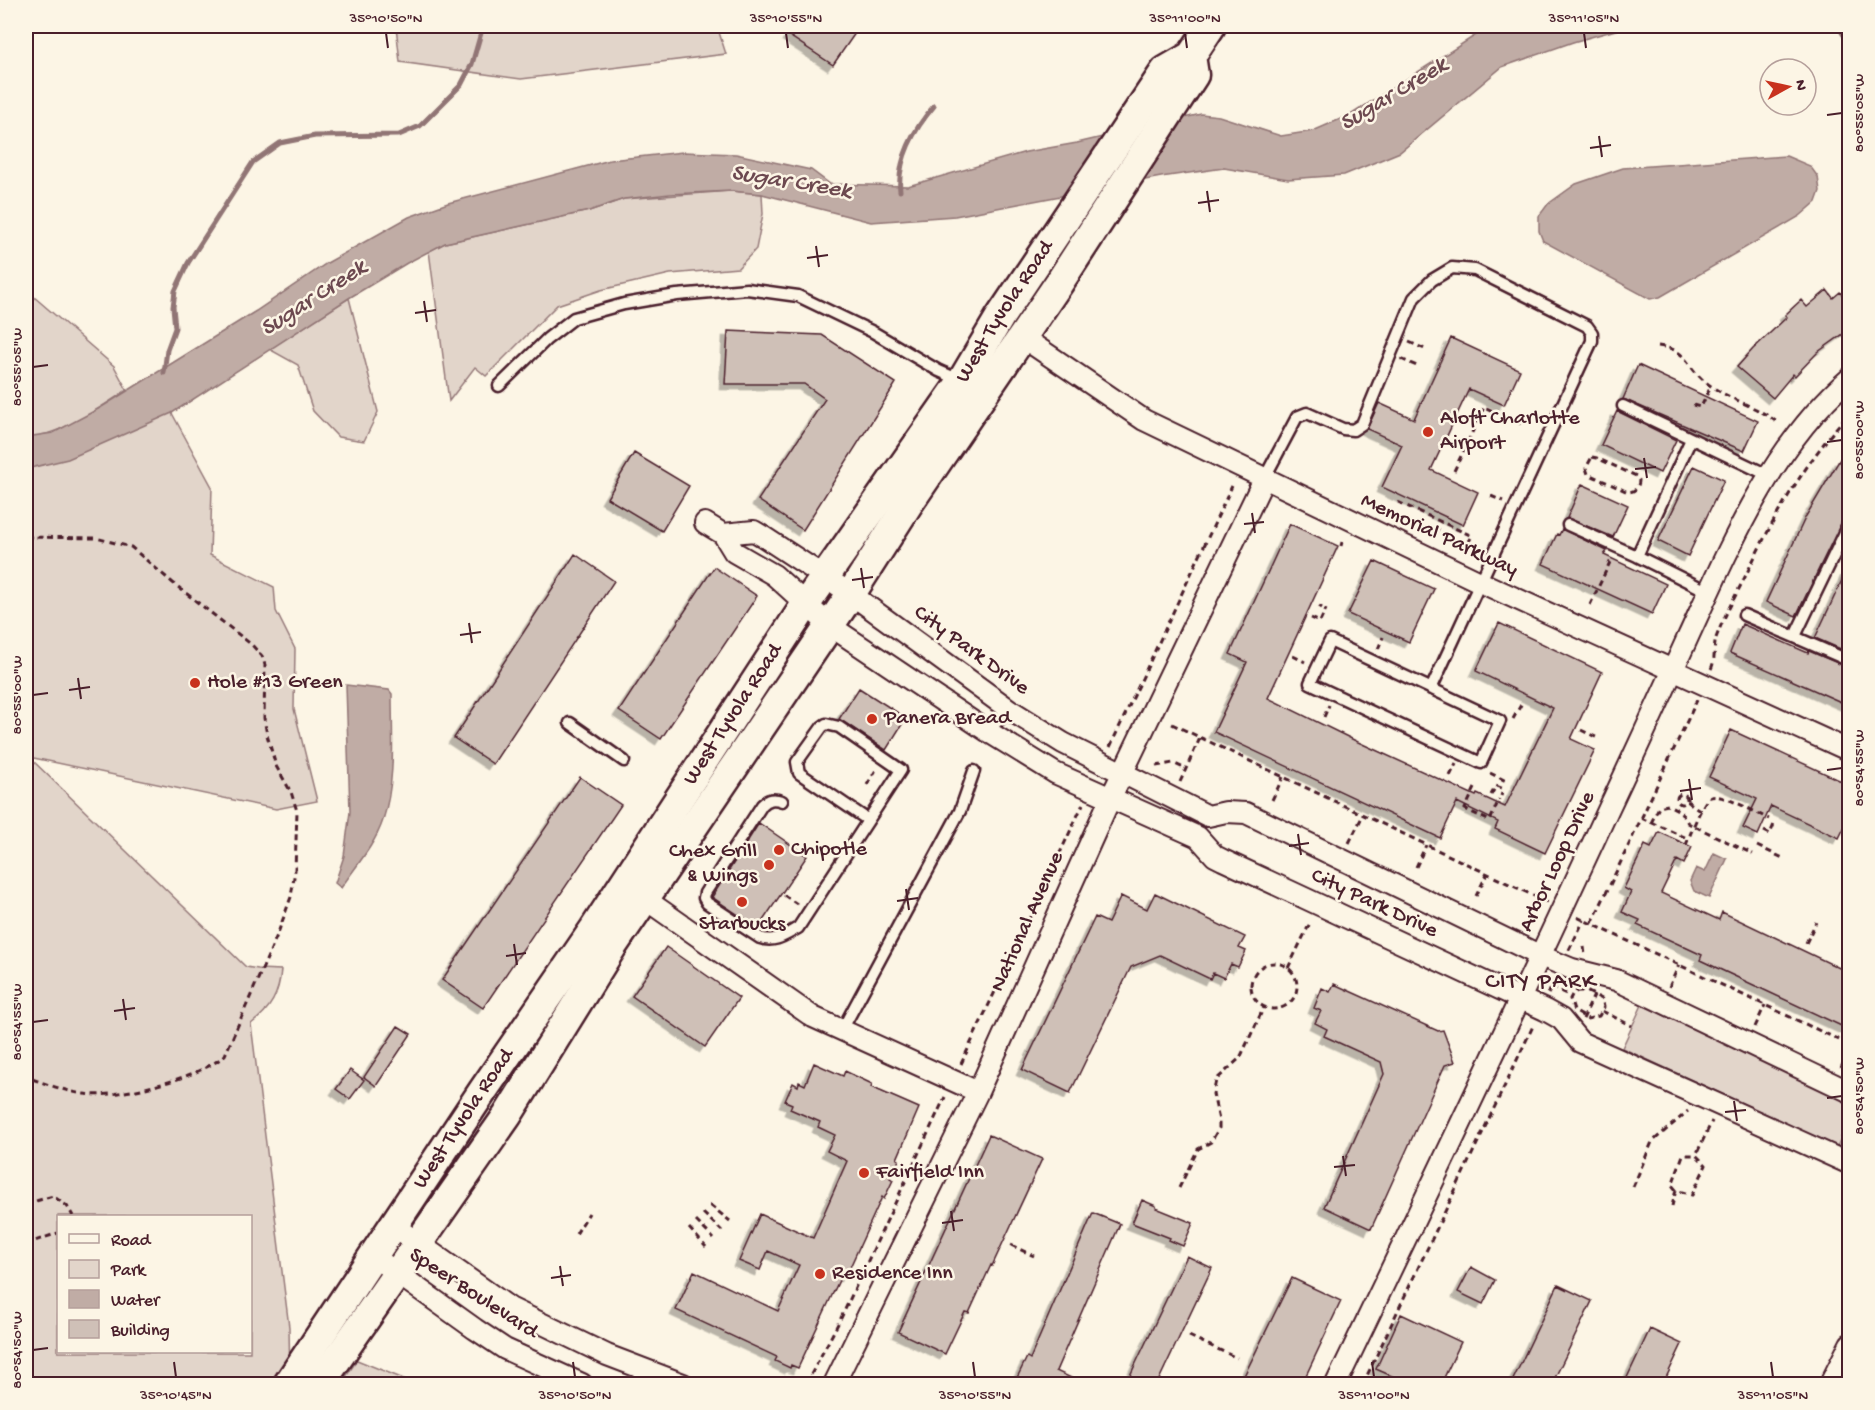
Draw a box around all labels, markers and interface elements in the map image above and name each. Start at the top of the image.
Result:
text: 35°10'50"N [348,10,423,28]
text: 35°10'55"N [749,10,823,28]
text: 35°11'00"N [1148,10,1221,28]
text: 35°11'05"N [1548,10,1620,28]
water label: Sugar Creek [1335,50,1455,138]
north arrow [1758,57,1818,117]
text: 80°55'05"W [1851,74,1869,152]
text: N [1789,79,1810,92]
water label: Sugar Creek [729,159,855,207]
street label: West Tyvola Road [951,234,1061,388]
water label: Sugar Creek [256,253,374,344]
text: 80°55'05"W [9,328,27,406]
text: 80°55'00"W [1851,400,1869,480]
place label: Aloft Charlotte Airport [1440,406,1580,457]
marker: Aloft Charlotte Airport [1421,425,1435,439]
street label: Memorial Parkway [1356,488,1522,584]
street label: City Park Drive [908,600,1035,702]
street label: West Tyvola Road [678,638,790,790]
text: 80°55'00"W [9,655,27,735]
place label: Hole #13 Green [207,670,343,696]
marker: Hole #13 Green [188,676,202,690]
place label: Panera Bread [883,706,1013,732]
marker: Panera Bread [865,712,879,726]
text: 80°54'55"W [1851,729,1869,807]
street label: Arbor Loop Drive [1514,787,1602,936]
place label: Chipotle [791,837,868,863]
place label: Chex Grill & Wings [669,839,758,890]
marker: Chipotle [772,843,786,857]
street label: National Avenue [985,847,1071,996]
marker: Chex Grill & Wings [762,858,776,872]
street label: City Park Drive [1307,863,1442,945]
marker: Starbucks [735,895,749,909]
place label: Starbucks [699,912,786,938]
district label: CITY PARK [1485,968,1598,997]
text: 80°54'55"W [9,983,27,1061]
street label: West Tyvola Road [408,1043,522,1194]
text: 80°54'50"W [1851,1057,1869,1135]
place label: Fairfield Inn [875,1160,985,1186]
marker: Fairfield Inn [857,1166,871,1180]
legend [57,1215,252,1353]
text: Road [111,1231,152,1252]
street label: Speer Boulevard [404,1243,544,1346]
text: Park [110,1261,147,1282]
place label: Residence Inn [832,1261,953,1287]
marker: Residence Inn [813,1267,827,1281]
text: Water [111,1291,161,1312]
text: 80°54'50"W [9,1311,27,1389]
text: Building [110,1321,170,1342]
text: 35°10'45"N [139,1387,212,1405]
text: 35°10'50"N [537,1387,612,1405]
text: 35°10'55"N [938,1387,1012,1405]
text: 35°11'00"N [1337,1387,1410,1405]
text: 35°11'05"N [1737,1387,1809,1405]

